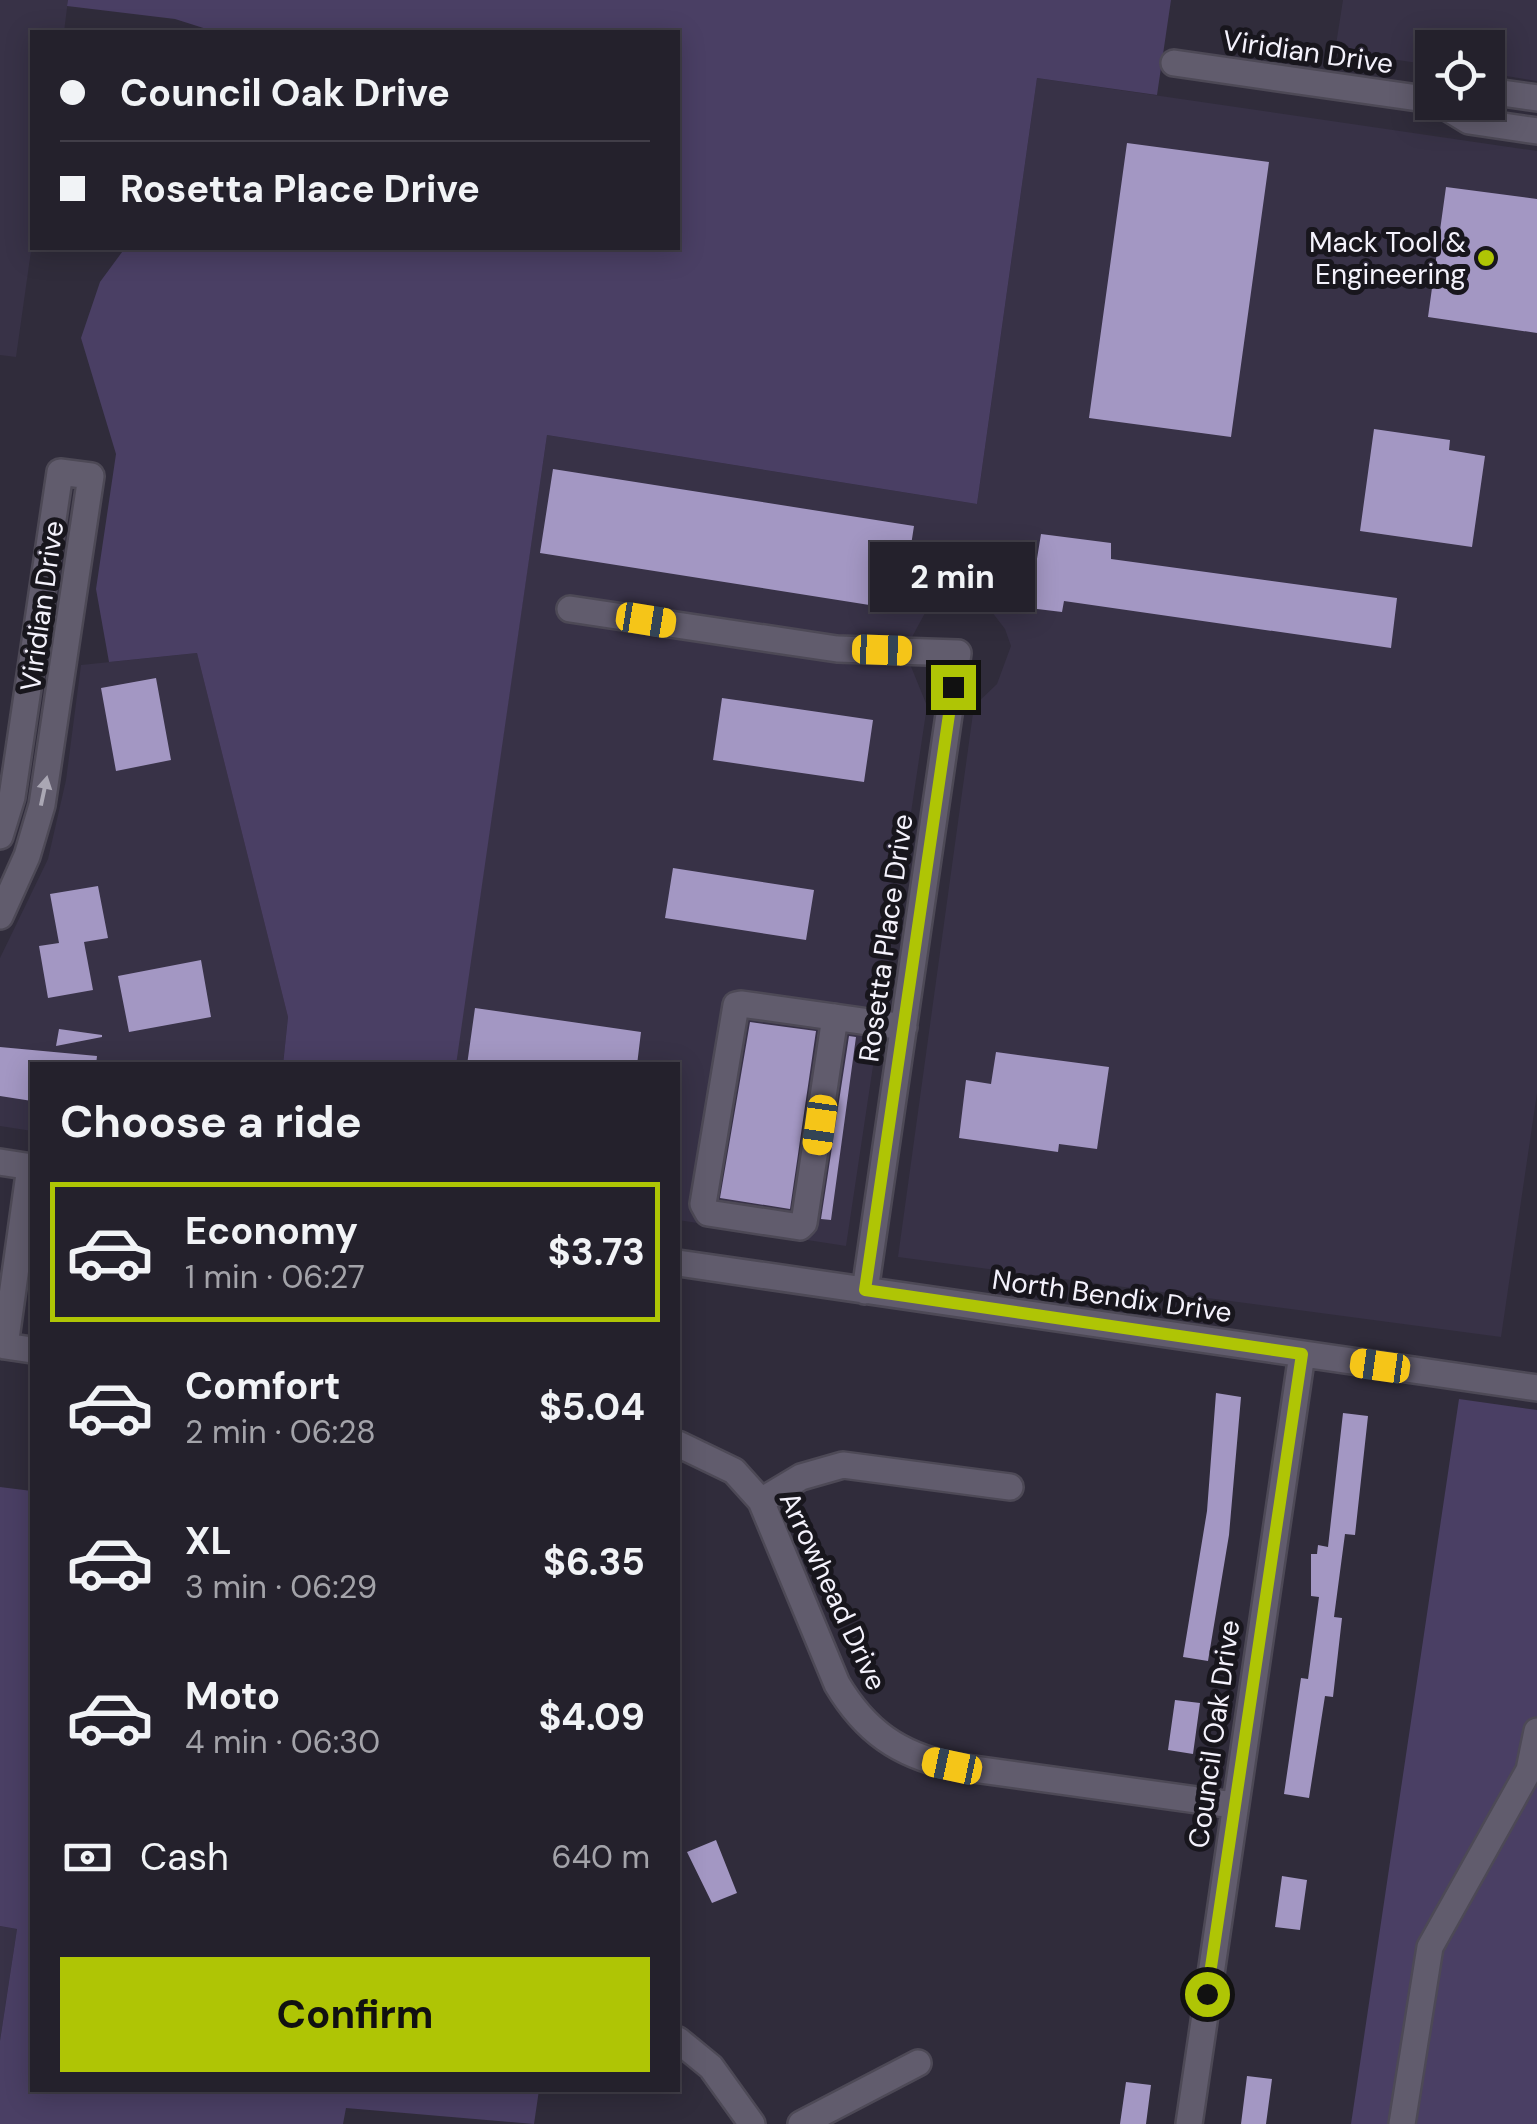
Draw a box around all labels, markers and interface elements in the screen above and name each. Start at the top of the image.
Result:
street label: Viridian Drive [1220,22,1396,82]
map controls [1415,30,1505,120]
button: locate [1415,30,1505,120]
text: Council Oak Drive [120,68,450,118]
text: Rosetta Place Drive [120,164,480,214]
place label: Mack Tool & Engineering [1309,224,1466,293]
marker: Mack Tool & Engineering [1475,247,1497,269]
street label: Viridian Drive [12,518,72,694]
callout: 2 min [870,542,1036,612]
text: 2 min [910,556,995,598]
car [614,600,678,640]
car [851,634,913,666]
route end [931,665,976,710]
one-way arrow [37,775,53,806]
street label: Rosetta Place Drive [850,812,922,1064]
text: Choose a ride [60,1092,362,1151]
car [801,1093,839,1157]
text: Economy [185,1206,358,1256]
icon: car [65,1207,155,1297]
text: $3.73 [548,1227,645,1277]
text: 1 min · 06:27 [185,1256,365,1298]
street label: North Bendix Drive [990,1261,1234,1331]
car [1348,1347,1412,1385]
text: Comfort [185,1361,341,1411]
icon: car [65,1362,155,1452]
text: $5.04 [539,1382,645,1432]
text: 2 min · 06:28 [185,1411,376,1453]
street label: Arrowhead Drive [771,1486,895,1696]
text: XL [185,1516,232,1566]
icon: car [65,1517,155,1607]
text: $6.35 [543,1537,645,1587]
text: 3 min · 06:29 [185,1566,377,1608]
street label: Council Oak Drive [1180,1618,1248,1850]
text: Moto [185,1671,280,1721]
icon: car [65,1672,155,1762]
text: $4.09 [538,1692,645,1742]
text: 4 min · 06:30 [185,1721,380,1763]
car [920,1745,984,1787]
icon: cash [60,1830,115,1885]
text: Cash [140,1832,229,1882]
text: 640 m [552,1836,650,1878]
button: Confirm [60,1957,650,2072]
route start [1185,1972,1230,2017]

